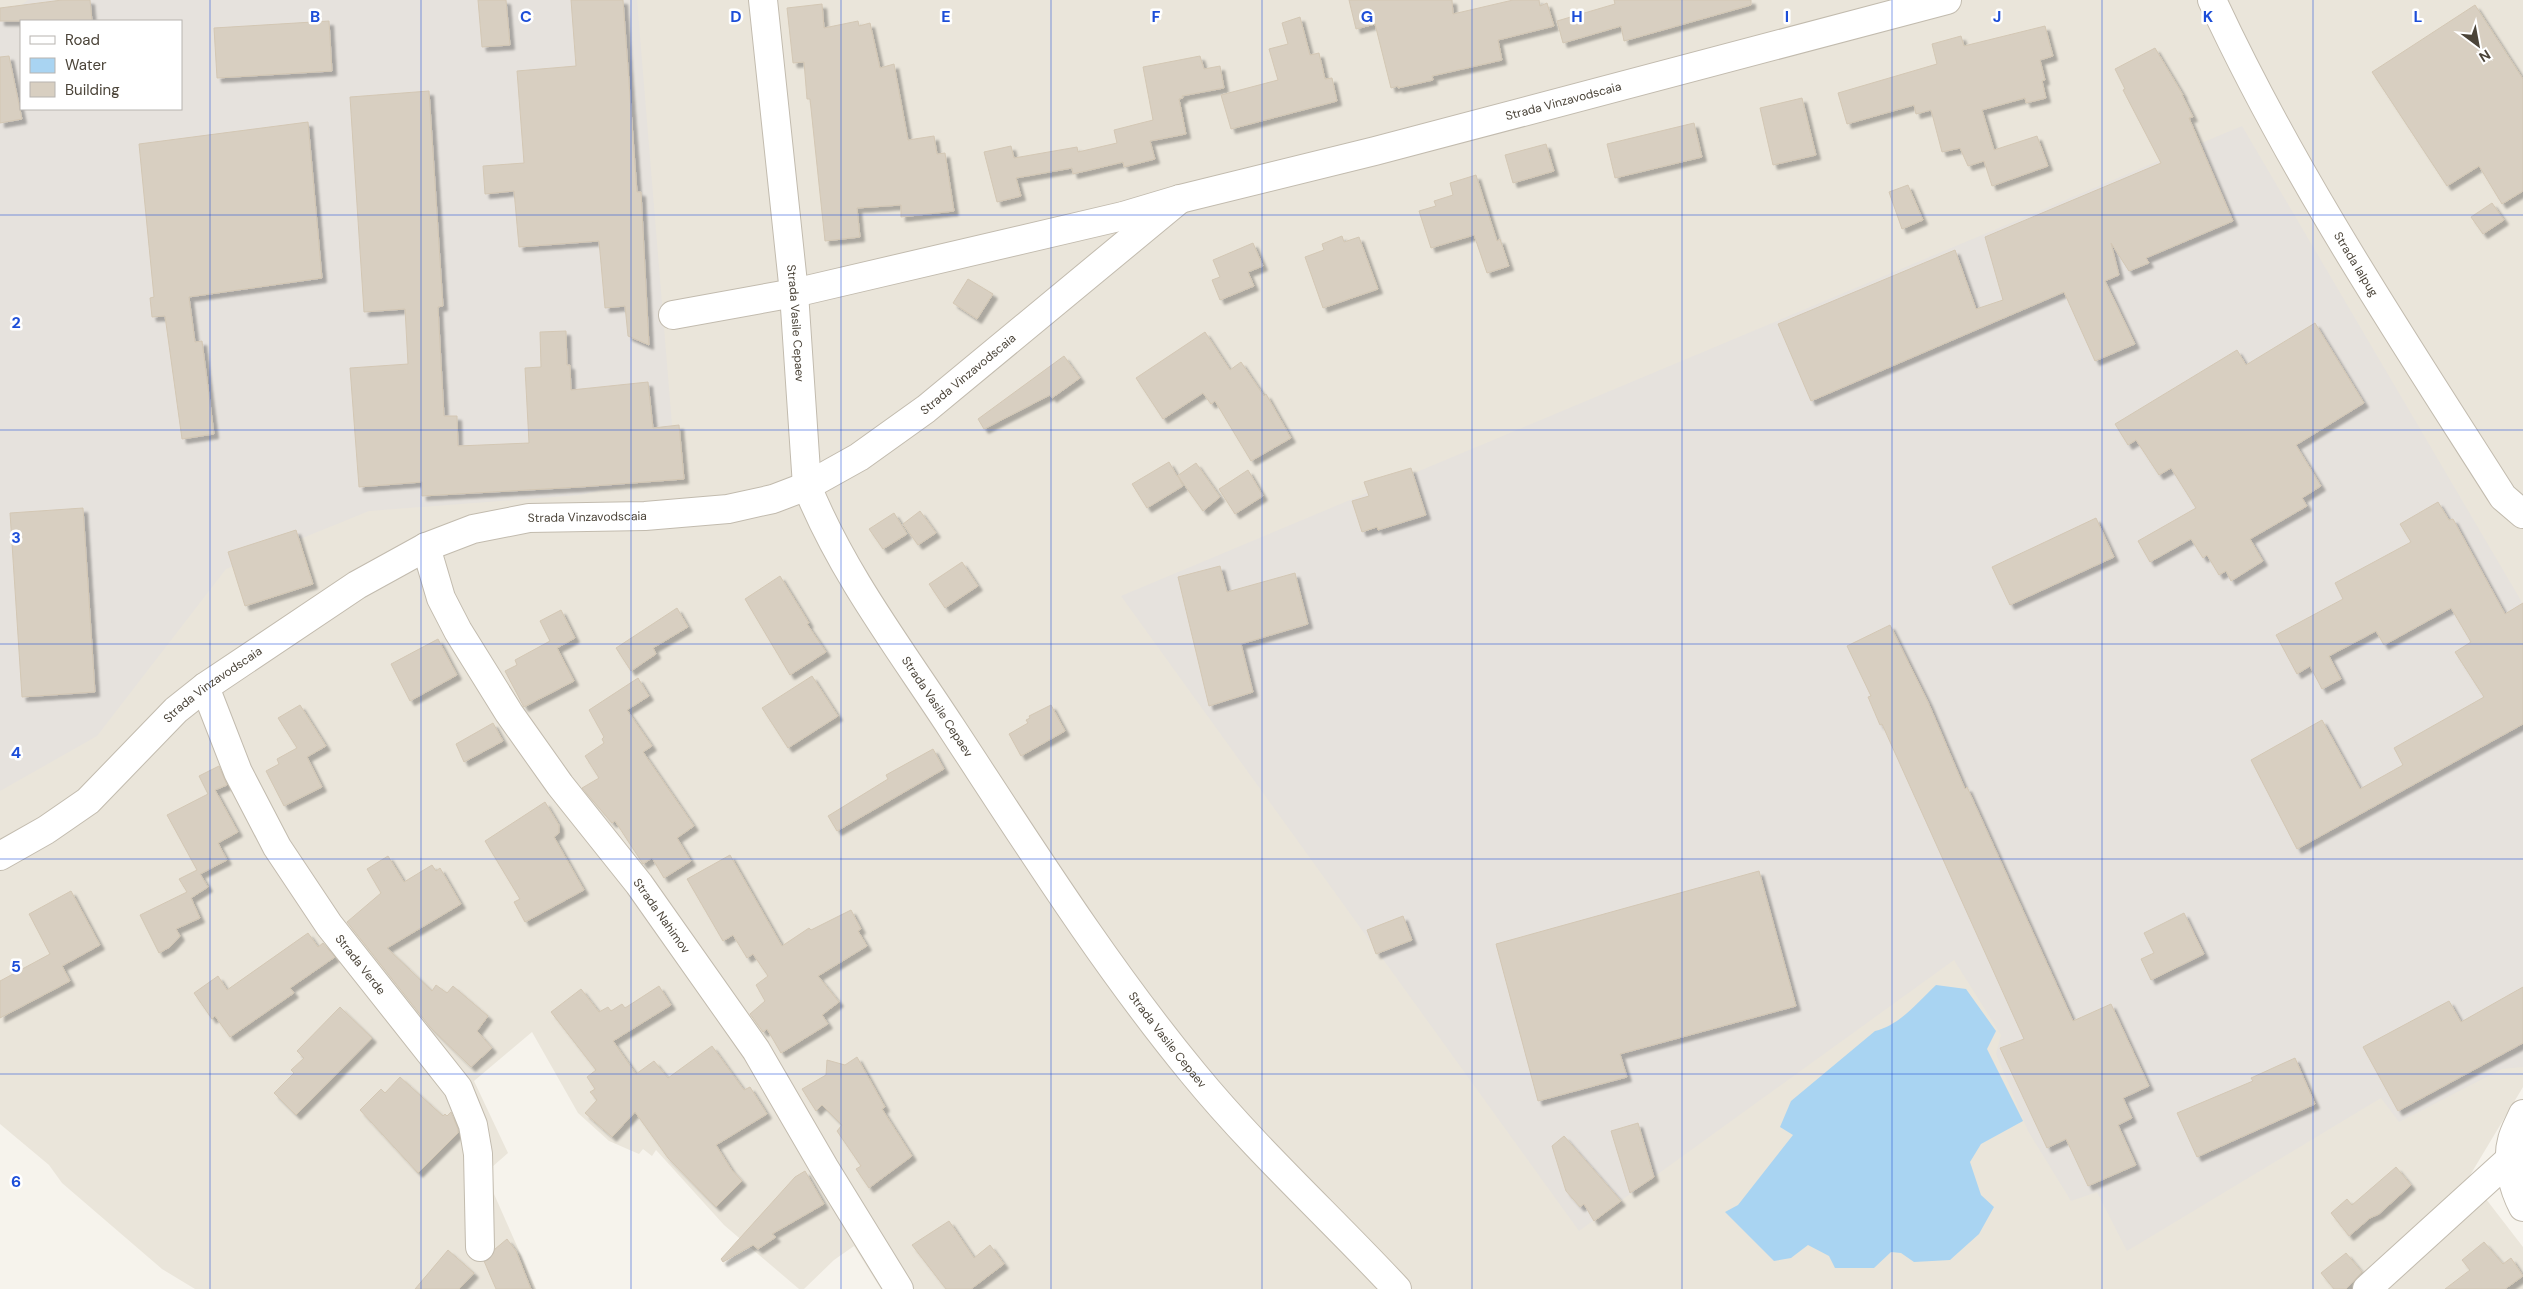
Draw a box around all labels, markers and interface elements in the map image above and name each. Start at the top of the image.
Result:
text: B [310,6,320,27]
text: C [520,6,532,27]
text: D [730,6,742,27]
text: E [941,6,951,27]
text: F [1152,6,1161,27]
text: G [1361,6,1373,27]
text: H [1571,6,1583,27]
text: I [1785,6,1789,27]
text: J [1993,6,2001,27]
text: K [2203,6,2214,27]
text: L [2414,6,2423,27]
legend [20,20,182,110]
north arrow [2453,20,2503,70]
text: Road [65,30,100,50]
text: N [2476,46,2494,66]
text: Water [65,55,107,75]
street label: Strada Vinzavodscaia [1504,78,1623,124]
text: Building [65,80,120,100]
street label: Strada Ialpug [2330,229,2382,300]
street label: Strada Vasile Cepaev [783,264,808,383]
text: 2 [11,312,21,333]
street label: Strada Vinzavodscaia [917,330,1019,418]
street label: Strada Vinzavodscaia [528,508,647,526]
text: 3 [11,527,21,548]
street label: Strada Vinzavodscaia [160,643,265,726]
street label: Strada Vasile Cepaev [898,653,977,761]
text: 4 [11,742,21,763]
street label: Strada Nahimov [630,875,694,957]
street label: Strada Verde [332,931,389,998]
text: 5 [11,956,21,977]
street label: Strada Vasile Cepaev [1125,989,1211,1092]
text: 6 [11,1171,21,1192]

